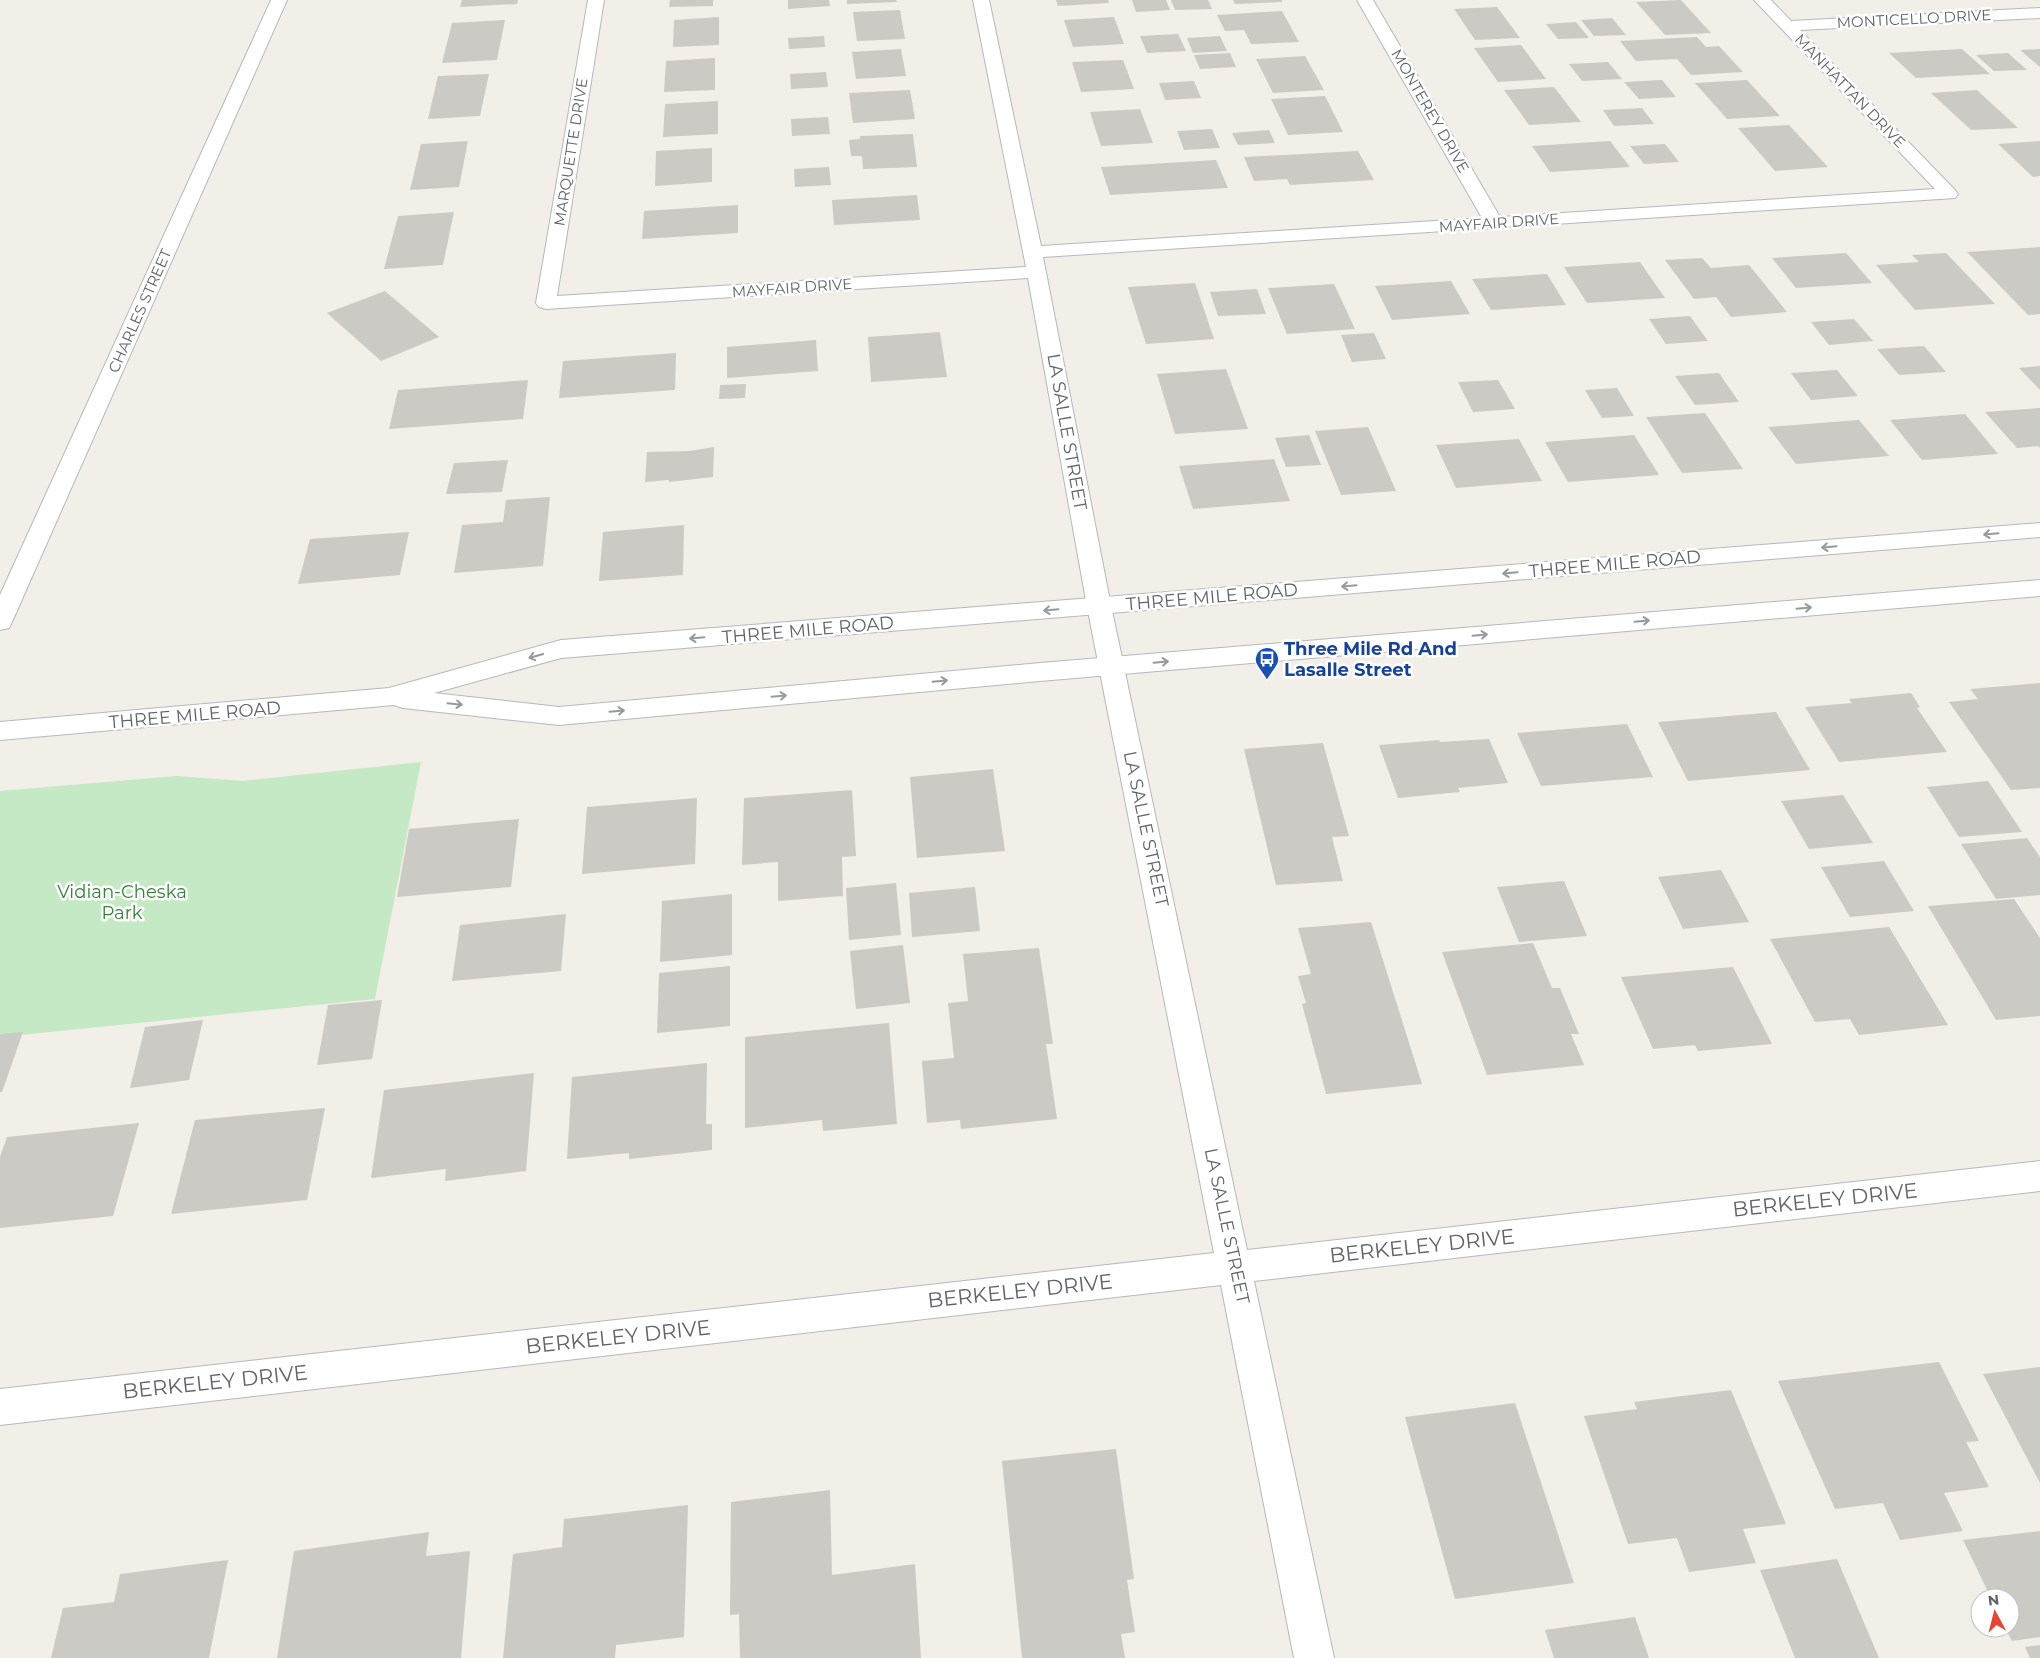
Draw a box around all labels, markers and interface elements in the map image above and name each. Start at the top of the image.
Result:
street label: MONTICELLO DRIVE [1836,5,1992,32]
street label: MANHATTAN DRIVE [1791,30,1910,152]
street label: MONTEREY DRIVE [1387,45,1474,176]
street label: MARQUETTE DRIVE [549,77,592,227]
street label: MAYFAIR DRIVE [1438,209,1560,236]
street label: CHARLES STREET [104,246,176,376]
street label: MAYFAIR DRIVE [731,274,853,301]
street label: LA SALLE STREET [1042,352,1092,513]
one-way arrow [1984,529,2000,538]
one-way arrow [1822,542,1838,552]
street label: THREE MILE ROAD [1528,546,1702,582]
one-way arrow [1503,568,1519,577]
street label: THREE MILE ROAD [1125,579,1299,615]
one-way arrow [1341,581,1357,591]
one-way arrow [1795,603,1811,613]
one-way arrow [1043,606,1059,615]
street label: THREE MILE ROAD [721,612,895,648]
one-way arrow [1633,617,1649,626]
one-way arrow [1471,630,1487,640]
one-way arrow [689,634,705,643]
place label: Three Mile Rd And Lasalle Street [1284,638,1457,681]
bus stop icon: Three Mile Rd And Lasalle Street [1254,646,1280,680]
one-way arrow [528,652,544,662]
one-way arrow [1153,657,1169,666]
one-way arrow [932,676,948,686]
one-way arrow [770,691,786,701]
street label: THREE MILE ROAD [108,697,282,733]
one-way arrow [447,699,463,709]
one-way arrow [609,706,625,716]
street label: LA SALLE STREET [1119,749,1173,910]
park label: Vidian-Cheska Park [57,881,187,924]
street label: LA SALLE STREET [1200,1146,1254,1307]
street label: BERKELEY DRIVE [1731,1177,1919,1222]
street label: BERKELEY DRIVE [1328,1223,1516,1268]
street label: BERKELEY DRIVE [926,1268,1114,1313]
street label: BERKELEY DRIVE [524,1314,712,1359]
street label: BERKELEY DRIVE [121,1359,309,1404]
north arrow [1970,1588,2020,1638]
text: N [1987,1590,2000,1610]

